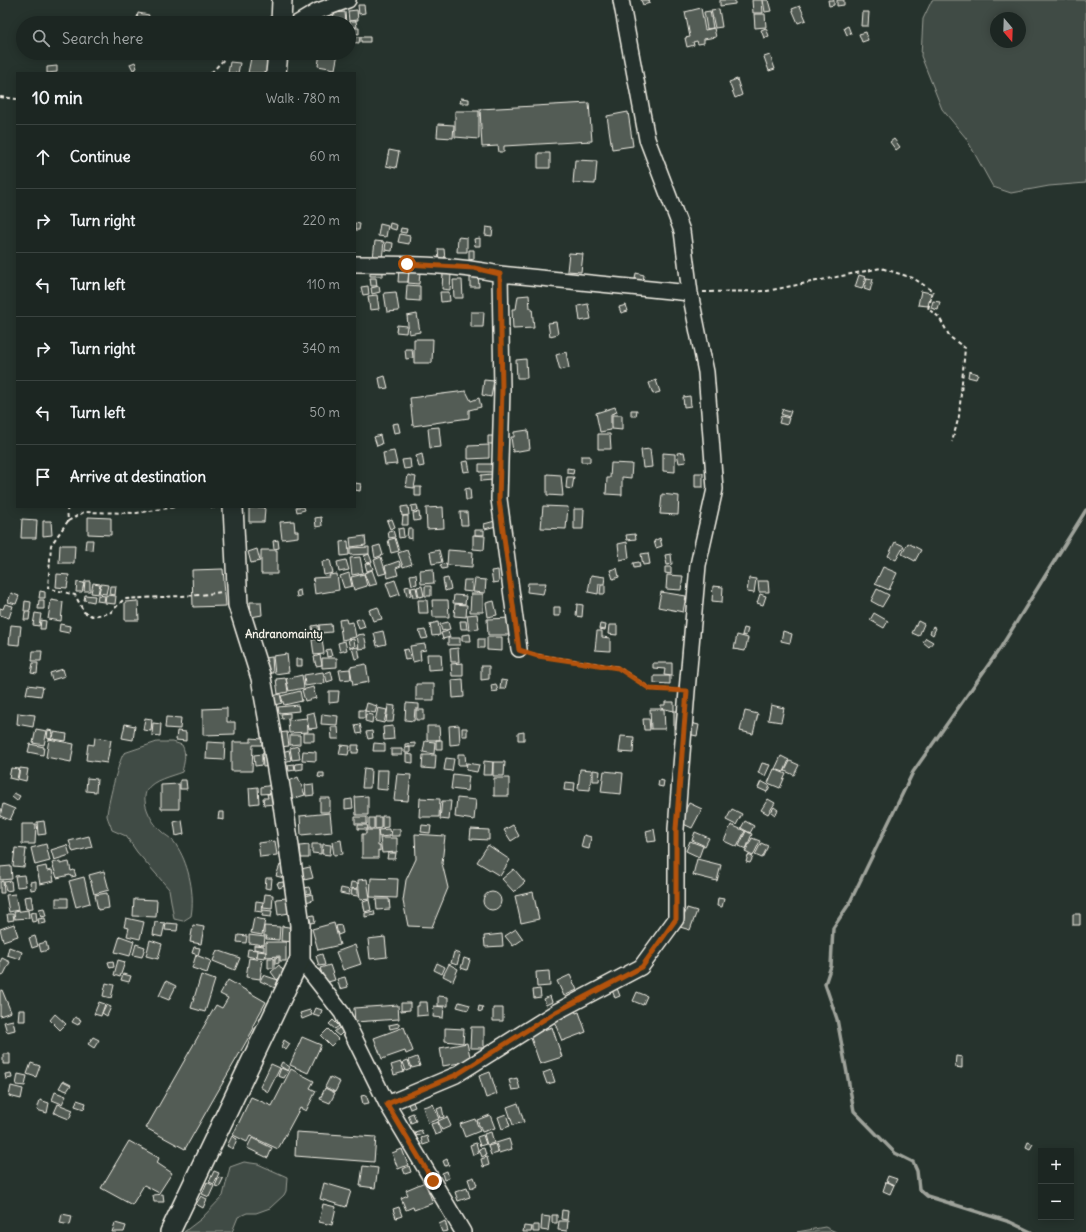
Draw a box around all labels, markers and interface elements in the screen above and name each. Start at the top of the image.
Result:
north arrow [990,12,1026,48]
search box [16,16,356,60]
icon: search [30,27,52,49]
text: Search here [62,29,143,48]
text: 10 min [32,87,83,109]
text: Walk · 780 m [266,90,340,107]
icon: ahead [32,146,54,168]
text: Continue [70,147,131,166]
text: 60 m [309,148,340,165]
icon: right [32,210,54,232]
text: Turn right [70,211,135,230]
text: 220 m [303,212,340,229]
route start [398,255,416,273]
icon: left [32,274,54,296]
text: Turn left [70,275,125,294]
text: 110 m [307,276,340,293]
icon: right [32,338,54,360]
text: Turn right [70,339,135,358]
text: 340 m [302,340,340,357]
icon: left [32,402,54,424]
text: Turn left [70,403,125,422]
text: 50 m [309,404,340,421]
icon: arrive [32,466,54,488]
text: Arrive at destination [70,467,206,486]
district label: Andranomainty [245,627,323,642]
map controls [1038,1148,1074,1220]
button: + [1038,1148,1074,1184]
route end [424,1172,442,1190]
button: − [1038,1184,1074,1220]

